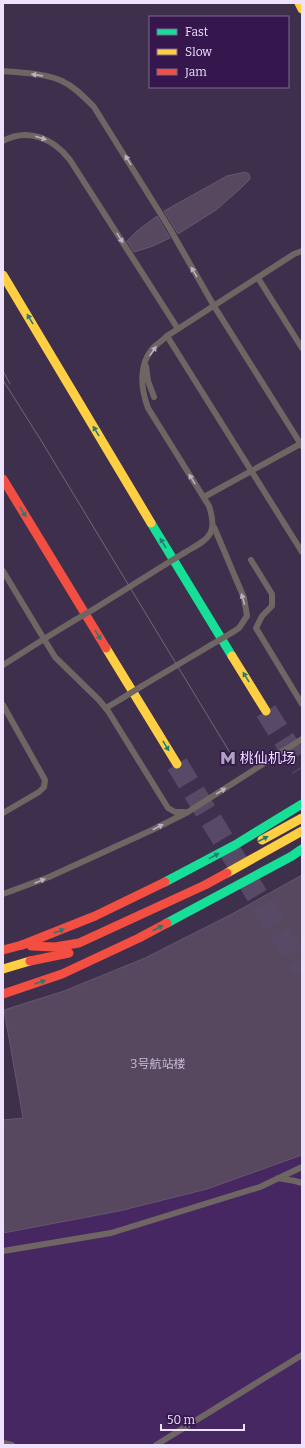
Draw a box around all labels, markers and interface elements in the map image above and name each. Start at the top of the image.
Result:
legend [149,16,289,88]
text: Fast [185,25,209,39]
text: Slow [185,45,212,59]
text: Jam [184,65,207,79]
one-way arrow [31,72,43,78]
one-way arrow [35,135,47,141]
one-way arrow [124,154,131,166]
one-way arrow [116,232,124,243]
one-way arrow [191,266,198,278]
one-way arrow [27,313,34,325]
one-way arrow [149,345,156,356]
one-way arrow [93,425,100,437]
one-way arrow [188,474,196,484]
one-way arrow [20,506,27,518]
one-way arrow [160,537,167,549]
one-way arrow [240,592,246,604]
one-way arrow [95,629,102,641]
one-way arrow [242,671,249,683]
one-way arrow [163,740,170,752]
metro station icon: 桃仙机场 [219,749,237,767]
place label: 桃仙机场 [240,750,296,767]
one-way arrow [215,788,227,795]
one-way arrow [152,824,164,830]
one-way arrow [257,836,269,843]
one-way arrow [208,853,219,860]
one-way arrow [34,877,46,883]
one-way arrow [152,924,164,931]
one-way arrow [53,928,65,934]
one-way arrow [35,979,47,985]
house number: 3号航站楼 [131,1057,185,1071]
scale bar [161,1406,244,1432]
text: 50 m [167,1413,196,1427]

